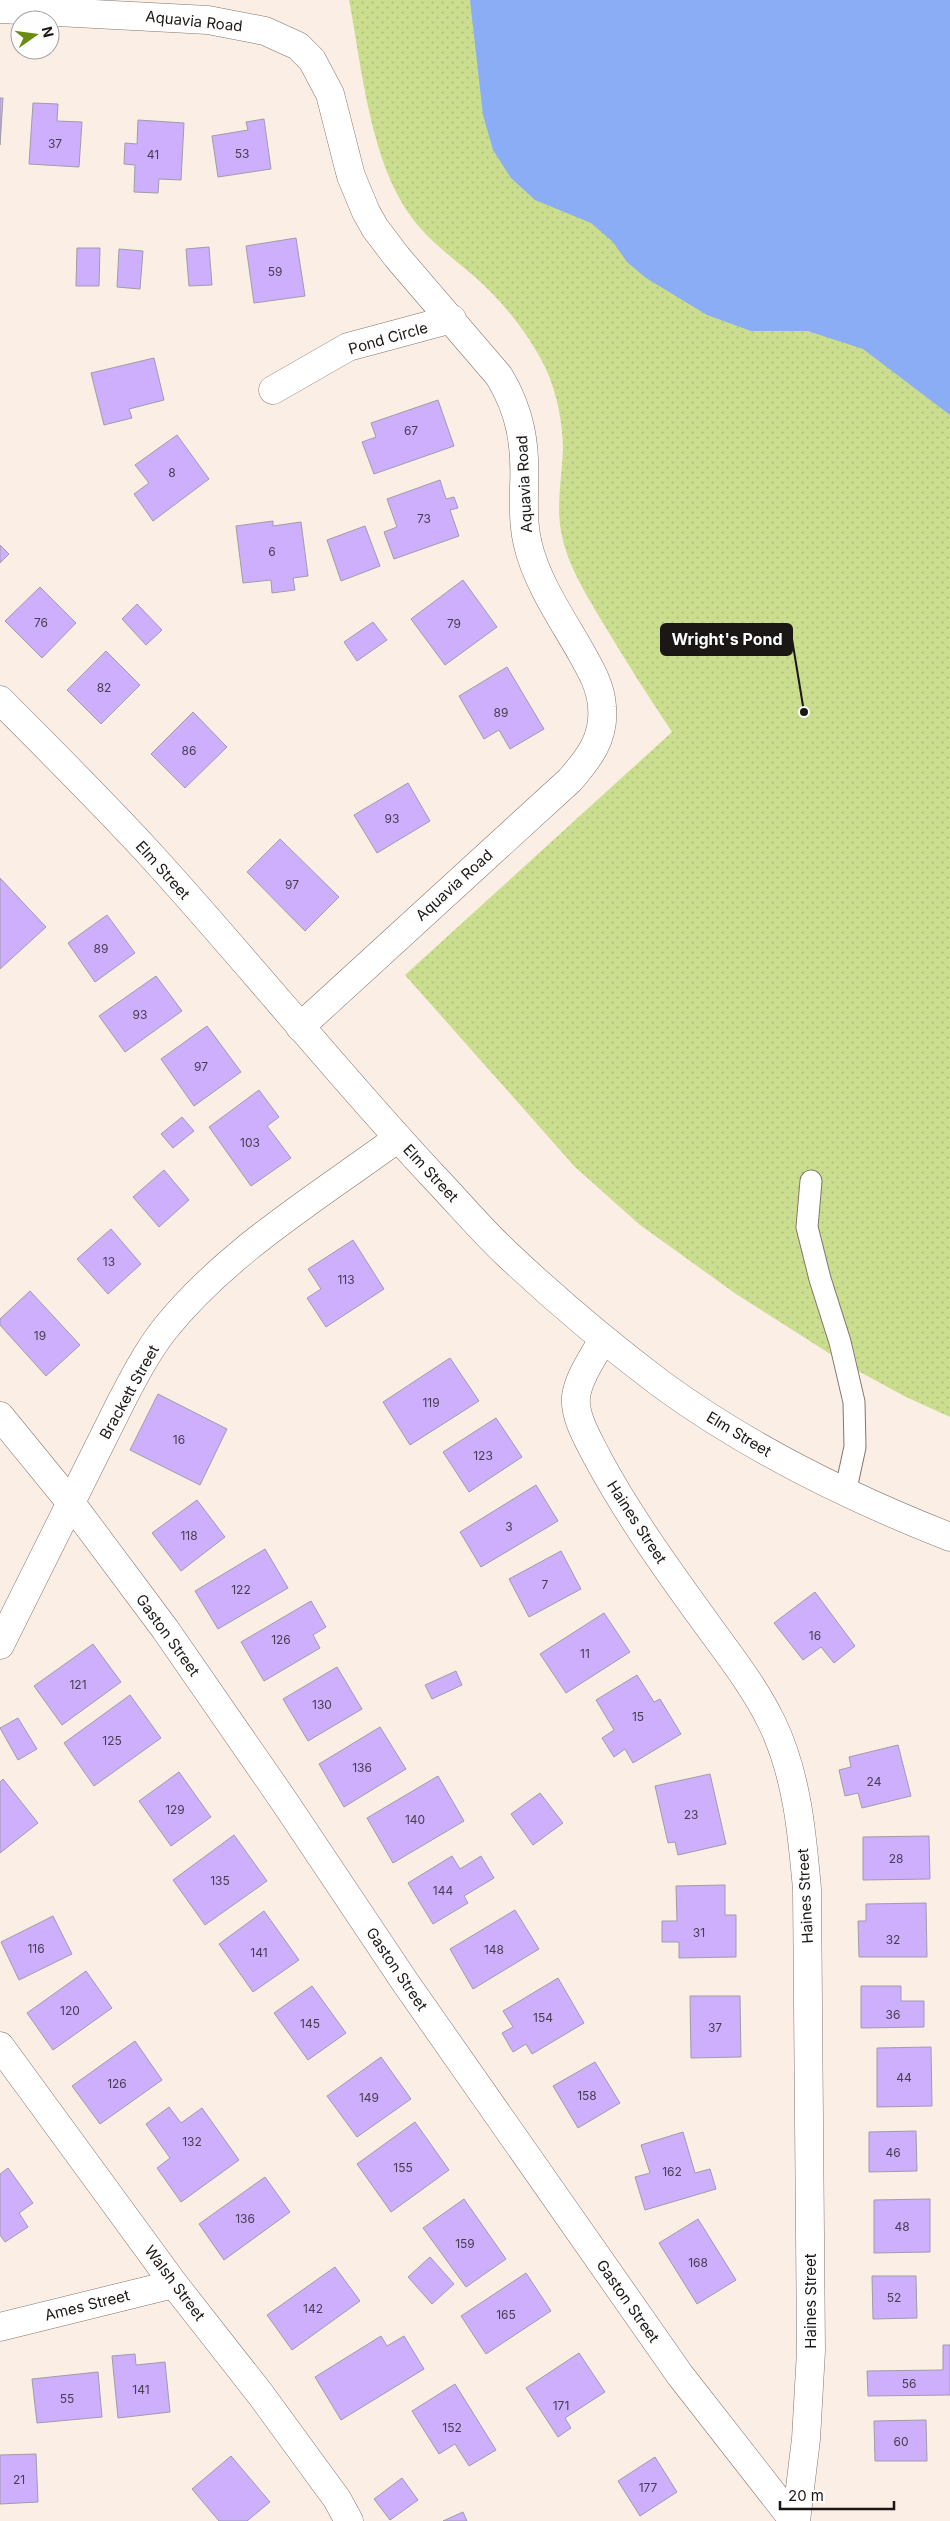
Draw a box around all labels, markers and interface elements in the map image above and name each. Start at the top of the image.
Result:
street label: Aquavia Road [145,6,243,36]
north arrow [10,10,60,60]
text: N [39,25,58,39]
house number: 37 [48,136,62,151]
house number: 53 [235,146,249,161]
house number: 41 [147,147,159,162]
house number: 59 [268,264,282,279]
street label: Pond Circle [346,318,430,358]
house number: 67 [404,423,418,438]
street label: Aquavia Road [512,435,536,533]
house number: 8 [168,465,176,480]
house number: 73 [417,511,431,526]
house number: 6 [268,544,276,559]
house number: 76 [34,615,48,630]
house number: 79 [447,616,461,631]
callout: Wright's Pond [661,624,792,655]
text: Wright's Pond [671,629,783,649]
house number: 82 [97,680,111,695]
house number: 89 [494,705,508,720]
house number: 86 [182,743,196,758]
house number: 93 [385,811,399,826]
street label: Elm Street [132,837,194,903]
street label: Aquavia Road [411,845,497,925]
house number: 97 [285,877,299,892]
house number: 89 [94,941,108,956]
house number: 93 [133,1007,147,1022]
house number: 97 [194,1059,208,1074]
house number: 103 [240,1135,260,1150]
street label: Elm Street [399,1140,463,1206]
house number: 13 [103,1254,115,1269]
house number: 113 [337,1272,355,1287]
house number: 19 [34,1328,46,1343]
street label: Brackett Street [95,1341,163,1443]
house number: 119 [422,1395,440,1410]
street label: Elm Street [703,1407,775,1461]
house number: 16 [173,1432,185,1447]
house number: 123 [473,1448,493,1463]
street label: Haines Street [603,1477,671,1567]
house number: 3 [505,1519,513,1534]
house number: 118 [180,1528,198,1543]
house number: 7 [542,1577,549,1592]
house number: 122 [231,1582,251,1597]
street label: Gaston Street [132,1590,204,1680]
house number: 16 [809,1628,821,1643]
house number: 126 [271,1632,291,1647]
house number: 11 [580,1646,590,1661]
house number: 121 [69,1677,87,1692]
house number: 130 [312,1697,332,1712]
house number: 15 [632,1709,644,1724]
house number: 125 [102,1733,122,1748]
house number: 136 [352,1760,372,1775]
house number: 24 [867,1774,882,1789]
house number: 129 [165,1802,185,1817]
house number: 23 [684,1807,698,1822]
house number: 140 [405,1812,425,1827]
street label: Haines Street [793,1848,817,1944]
house number: 28 [889,1851,903,1866]
house number: 135 [210,1873,230,1888]
house number: 144 [433,1883,453,1898]
street label: Gaston Street [362,1924,432,2014]
house number: 31 [693,1925,705,1940]
house number: 32 [886,1932,900,1947]
house number: 116 [27,1941,45,1956]
house number: 148 [484,1942,504,1957]
house number: 141 [250,1945,268,1960]
house number: 120 [60,2003,80,2018]
house number: 36 [886,2007,900,2022]
house number: 154 [533,2010,553,2025]
house number: 145 [300,2016,320,2031]
house number: 37 [708,2020,722,2035]
house number: 44 [896,2070,912,2085]
house number: 126 [107,2076,127,2091]
house number: 158 [577,2088,597,2103]
house number: 149 [359,2090,379,2105]
house number: 132 [182,2134,202,2149]
house number: 46 [885,2145,901,2160]
house number: 155 [393,2160,413,2175]
house number: 162 [662,2164,682,2179]
house number: 136 [235,2211,255,2226]
house number: 48 [894,2219,910,2234]
house number: 159 [455,2236,475,2251]
street label: Walsh Street [141,2242,210,2324]
street label: Haines Street [801,2253,820,2349]
house number: 168 [688,2255,708,2270]
street label: Gaston Street [592,2256,664,2346]
street label: Ames Street [43,2285,131,2325]
house number: 52 [887,2290,901,2305]
house number: 142 [303,2301,323,2316]
house number: 165 [496,2307,516,2322]
house number: 56 [902,2376,916,2391]
house number: 141 [132,2382,150,2397]
house number: 55 [60,2391,74,2406]
house number: 171 [553,2398,569,2413]
house number: 152 [442,2420,462,2435]
house number: 60 [893,2434,909,2449]
house number: 21 [13,2472,25,2487]
scale bar [780,2478,894,2510]
house number: 177 [639,2480,658,2495]
text: 20 m [788,2486,824,2505]

